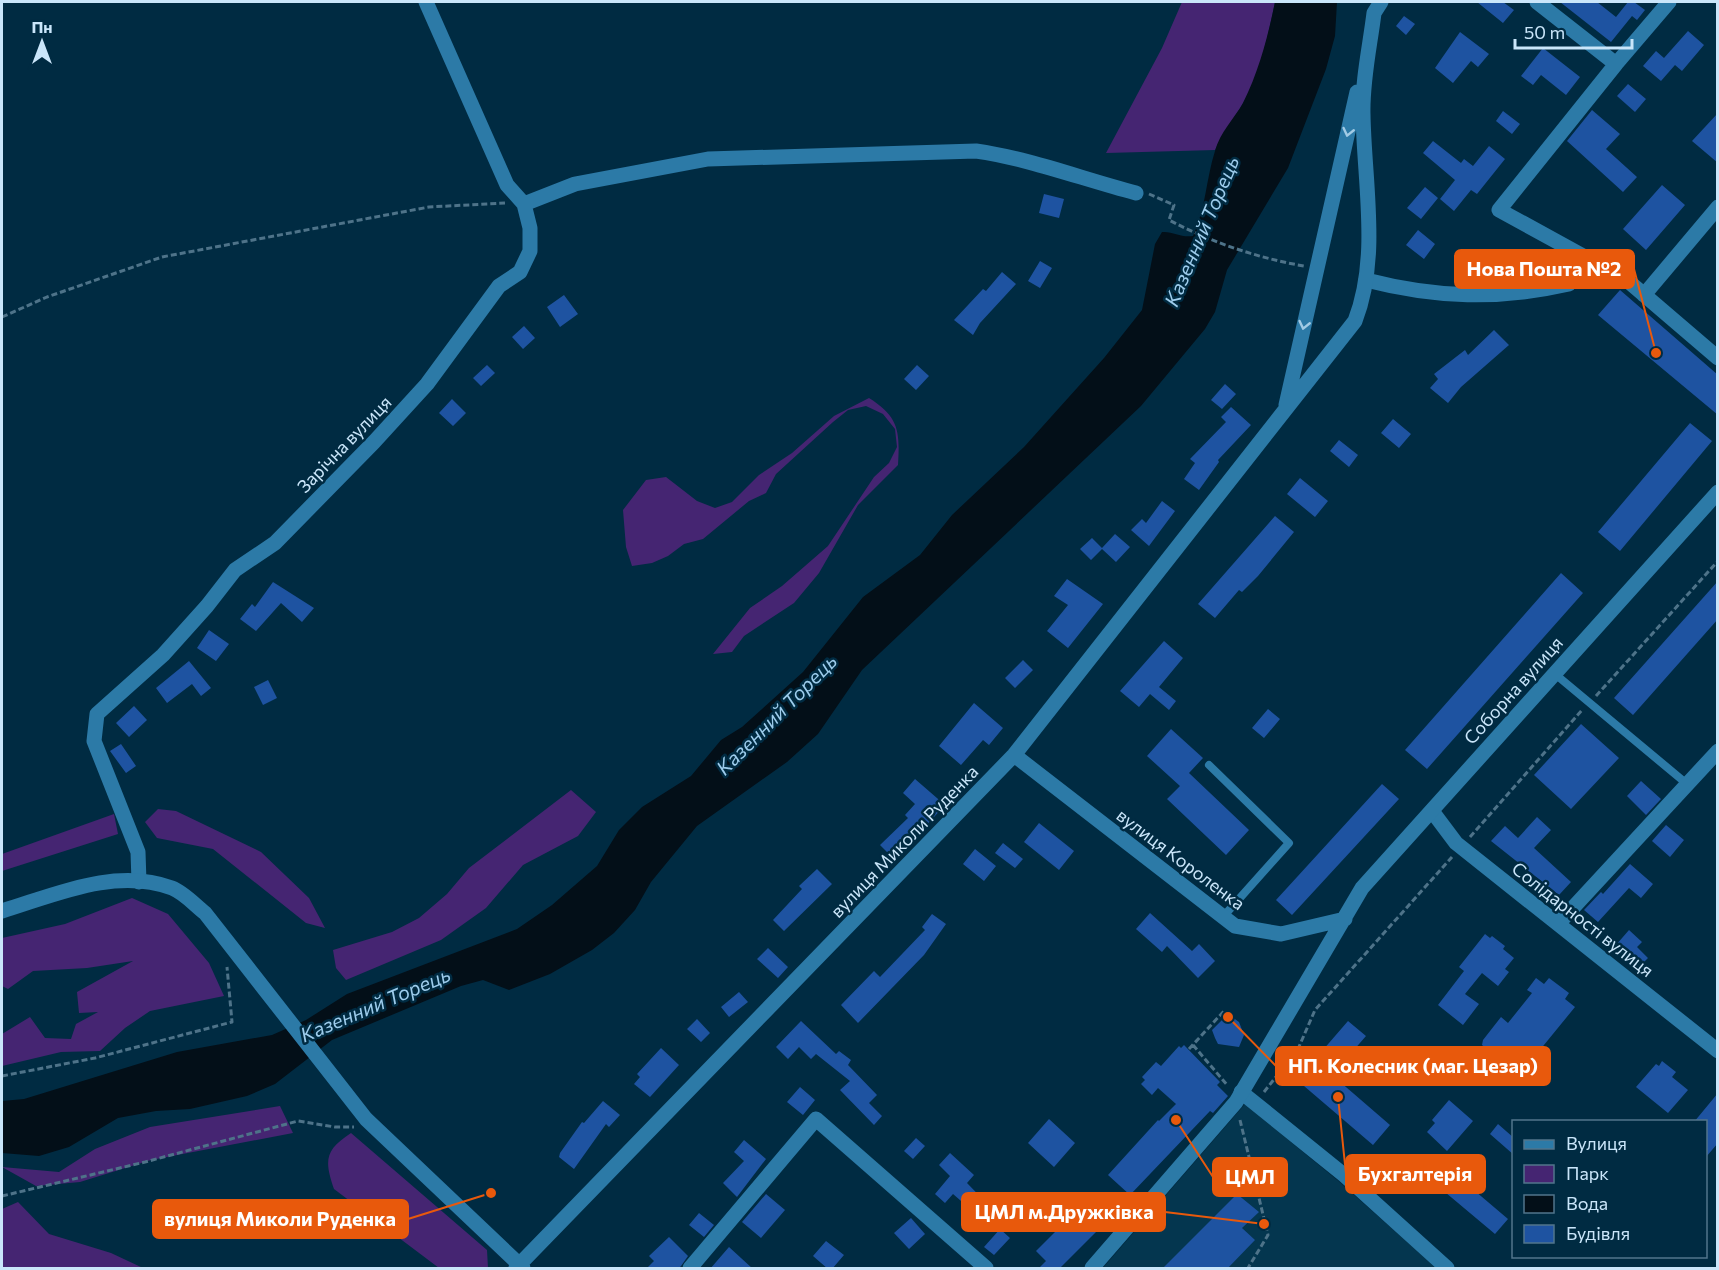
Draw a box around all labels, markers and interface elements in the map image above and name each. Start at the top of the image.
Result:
north arrow [12,12,72,72]
scale bar [1515,12,1632,50]
text: Пн [31,17,53,36]
text: 50 m [1524,21,1565,43]
one-way arrow [1342,126,1355,136]
water label: Казенний Торець [1159,152,1243,310]
callout: Нова Пошта №2 [1455,250,1634,288]
text: Нова Пошта №2 [1467,256,1621,280]
one-way arrow [1298,320,1311,330]
street label: Зарічна вулиця [292,391,396,497]
street label: Соборна вулиця [1459,632,1567,748]
water label: Казенний Торець [711,649,841,779]
street label: вулиця Миколи Руденка [826,760,982,922]
street label: вулиця Короленка [1113,804,1249,914]
street label: Солідарності вулиця [1508,857,1658,981]
water label: Казенний Торець [296,962,454,1046]
callout: НП. Колесник (маг. Цезар) [1276,1047,1550,1085]
text: НП. Колесник (маг. Цезар) [1288,1053,1538,1077]
legend [1512,1120,1707,1258]
text: Вулиця [1566,1132,1627,1154]
callout: Бухгалтерія [1346,1155,1485,1193]
callout: ЦМЛ [1213,1158,1287,1196]
text: Бухгалтерія [1358,1161,1472,1185]
text: Парк [1566,1162,1609,1184]
text: ЦМЛ [1225,1164,1275,1188]
text: Вода [1566,1192,1608,1214]
callout: ЦМЛ м.Дружківка [962,1193,1165,1231]
text: ЦМЛ м.Дружківка [974,1199,1154,1223]
callout: вулиця Миколи Руденка [153,1200,408,1238]
text: вулиця Миколи Руденка [164,1206,396,1230]
text: Будівля [1566,1222,1630,1244]

